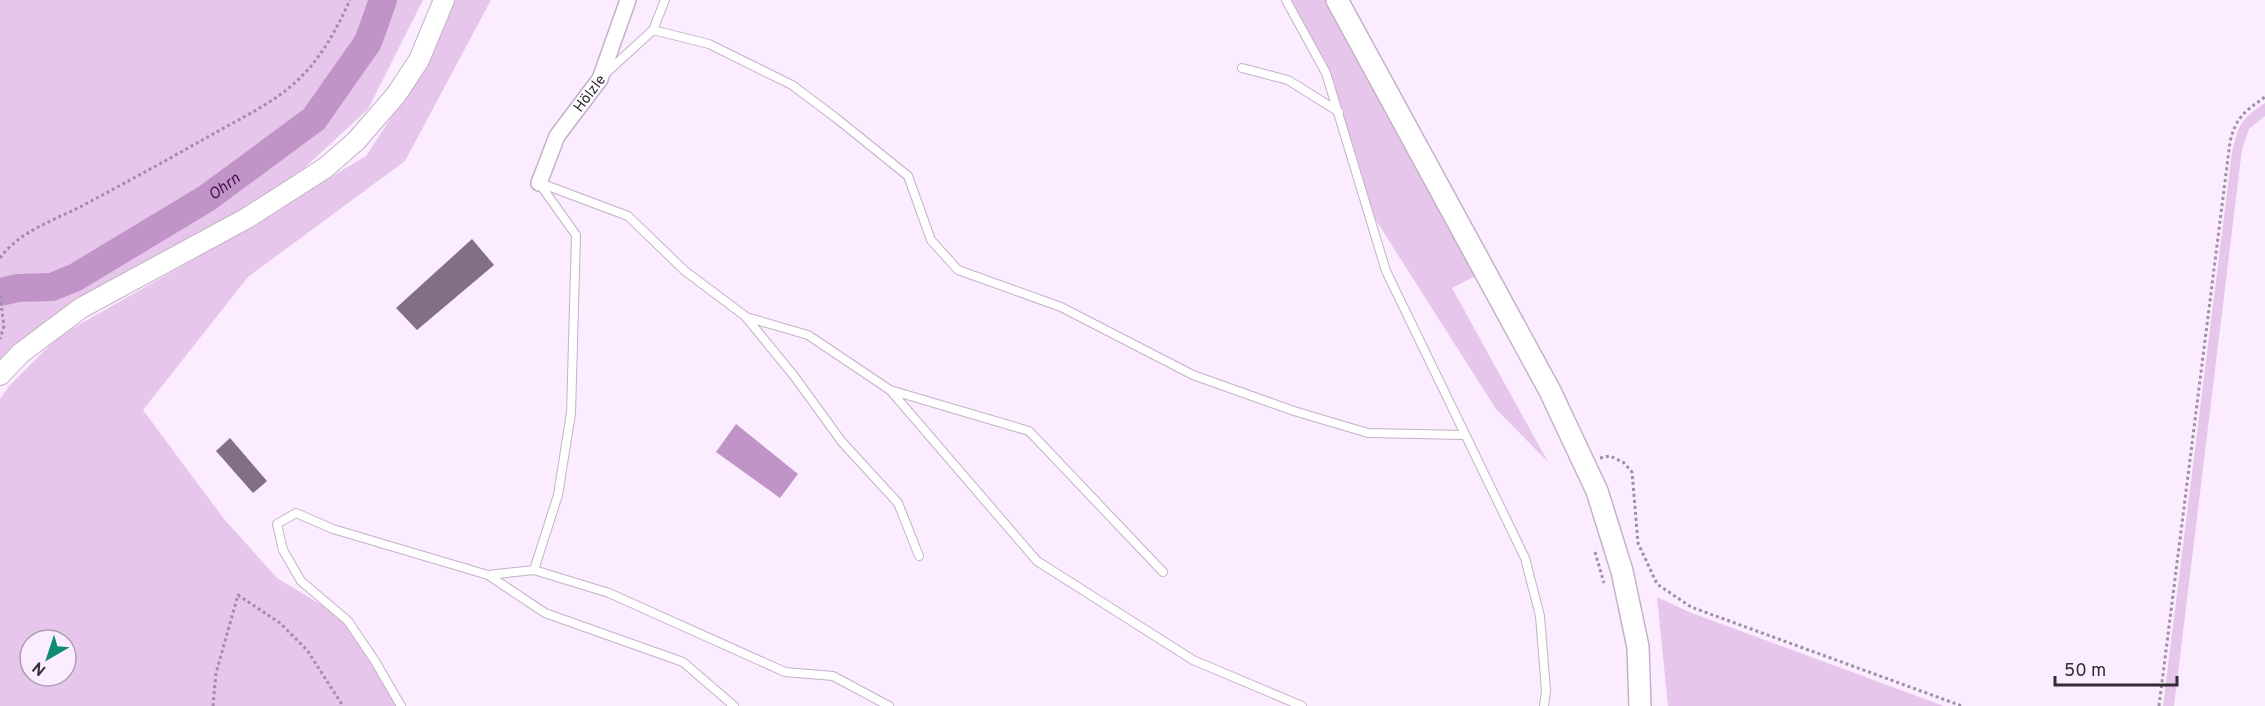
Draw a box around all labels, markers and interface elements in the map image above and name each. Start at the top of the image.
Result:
street label: Hölzle [570,71,611,117]
water label: Ohrn [205,169,245,206]
north arrow [18,628,78,688]
scale bar [2055,649,2176,687]
text: N [29,657,51,679]
text: 50 m [2064,660,2106,683]

